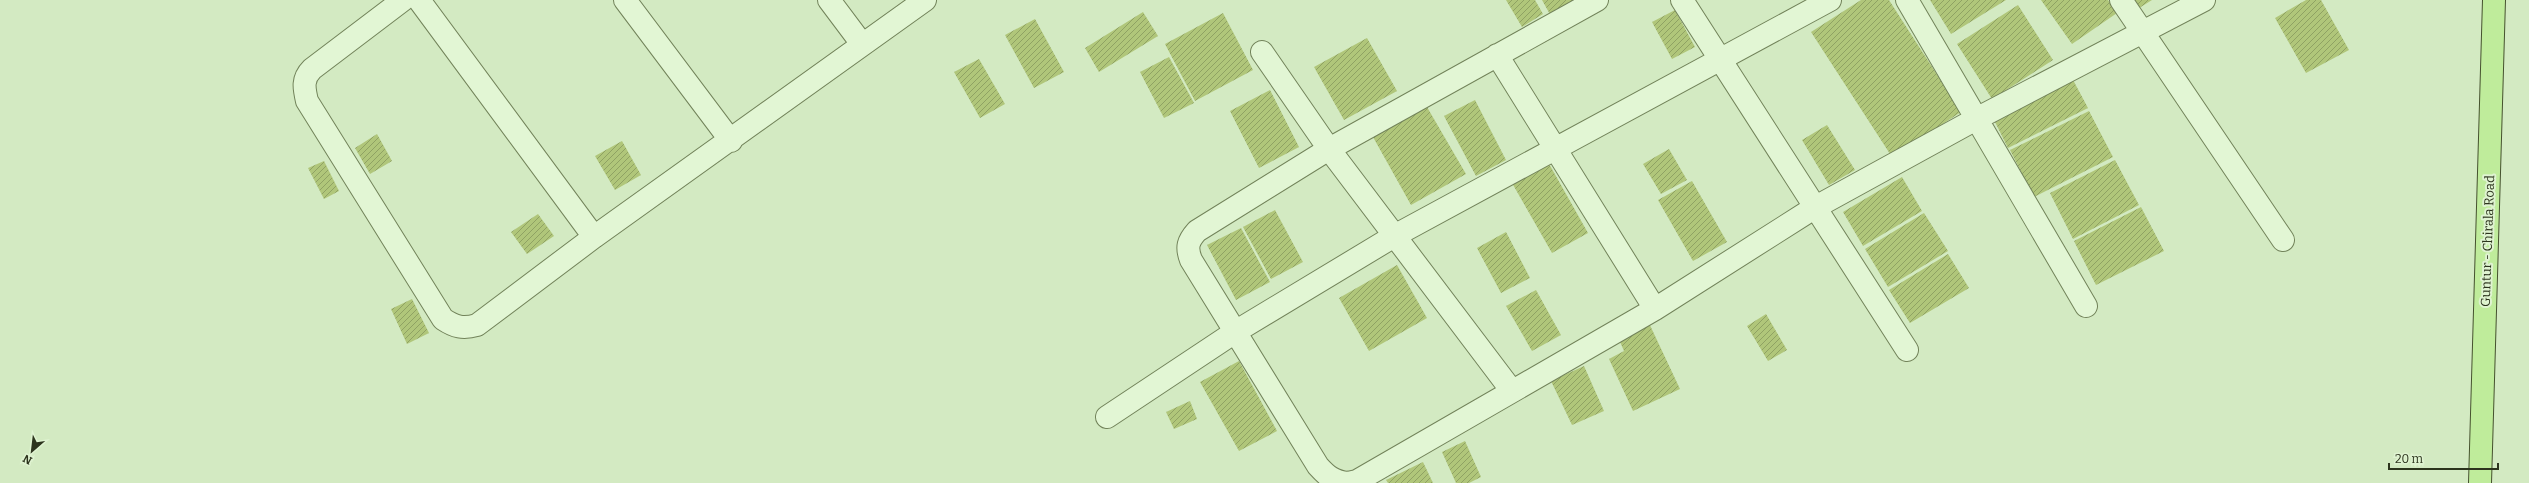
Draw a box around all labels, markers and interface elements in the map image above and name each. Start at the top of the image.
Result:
street label: Guntur - Chirala Road [2478,175,2497,307]
north arrow [12,431,52,471]
scale bar [2389,445,2498,471]
text: N [20,451,34,467]
text: 20 m [2395,452,2424,466]

